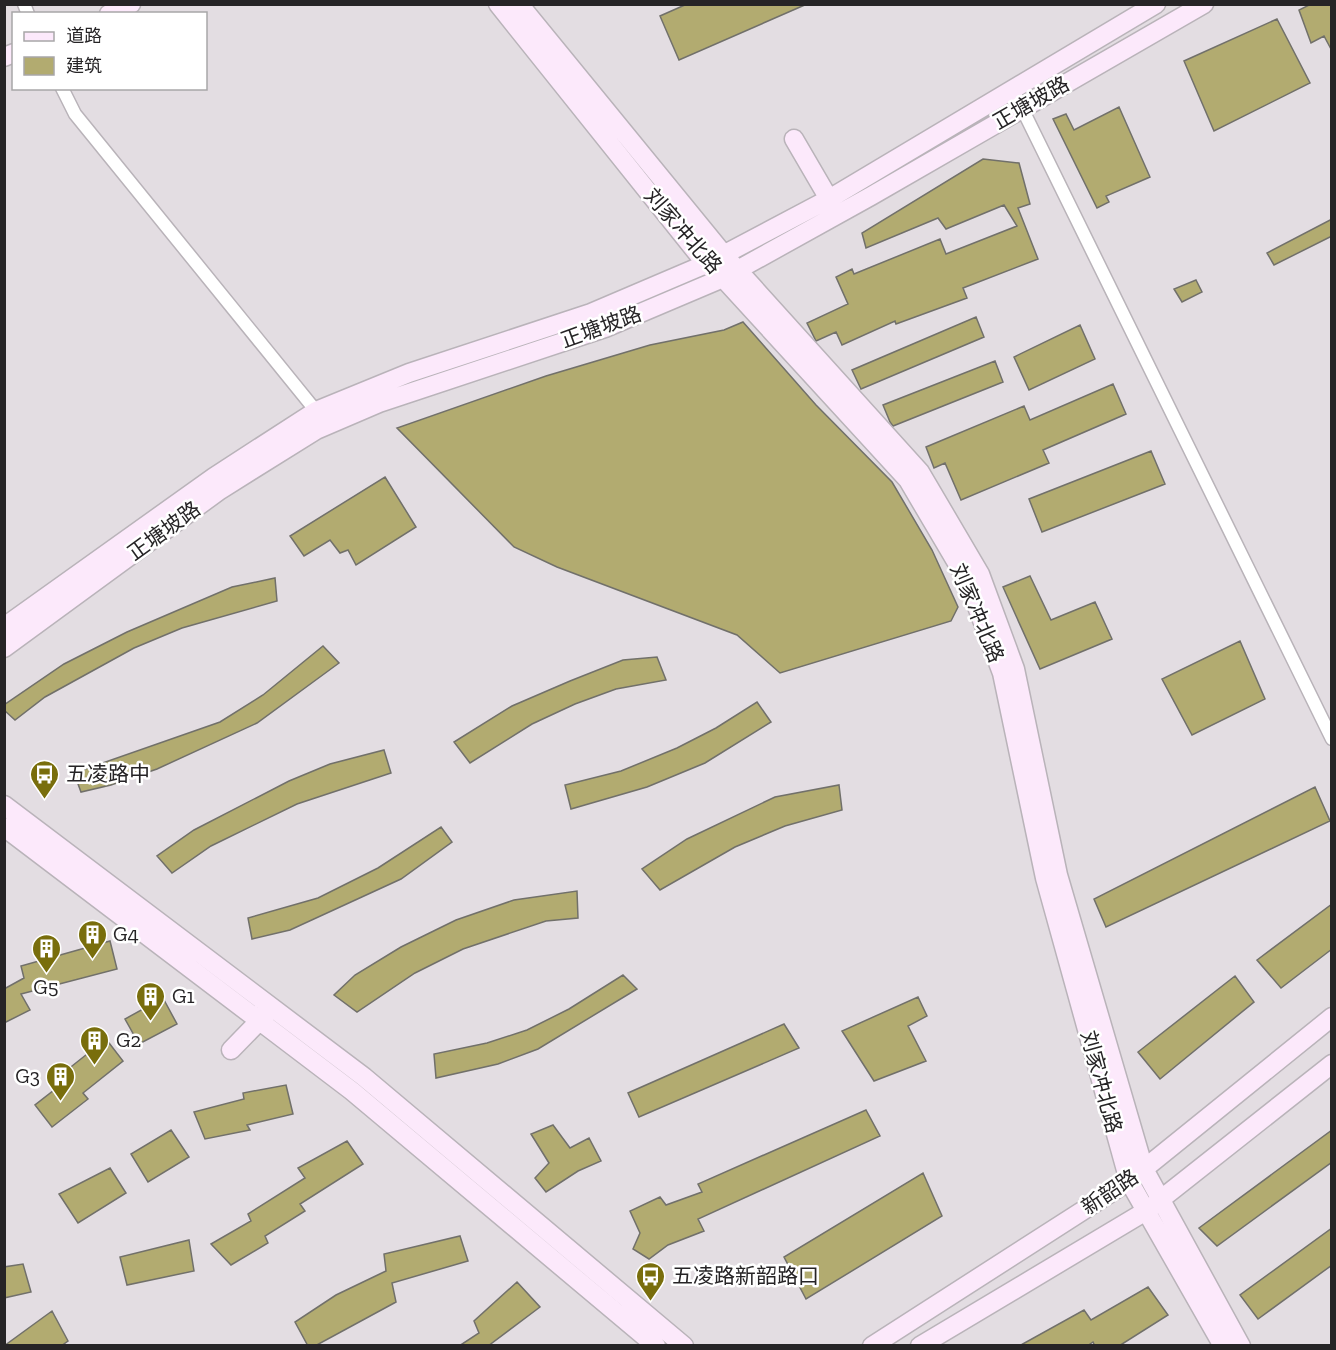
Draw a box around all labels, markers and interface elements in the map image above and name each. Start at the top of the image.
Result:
legend [12,12,207,90]
text: 道路 [66,25,102,47]
text: 建筑 [66,55,102,77]
street label: 正塘坡路 [988,71,1073,134]
street label: 刘家冲北路 [640,183,727,278]
street label: 正塘坡路 [557,300,645,353]
street label: 正塘坡路 [122,496,205,565]
street label: 刘家冲北路 [945,560,1009,666]
bus stop icon: 五凌路中 [29,758,61,800]
place label: 五凌路中 [66,761,150,786]
building icon: G4 [76,918,108,960]
place label: G4 [113,921,139,946]
building icon: G5 [30,932,62,974]
place label: G5 [33,974,59,999]
building icon: G1 [135,980,167,1022]
place label: G1 [172,983,195,1008]
building icon: G2 [79,1024,111,1066]
place label: G2 [116,1027,141,1052]
street label: 刘家冲北路 [1076,1028,1127,1136]
building icon: G3 [45,1060,77,1102]
place label: G3 [15,1063,40,1088]
street label: 新韶路 [1077,1164,1143,1220]
bus stop icon: 五凌路新韶路口 [635,1260,667,1302]
place label: 五凌路新韶路口 [672,1263,819,1288]

